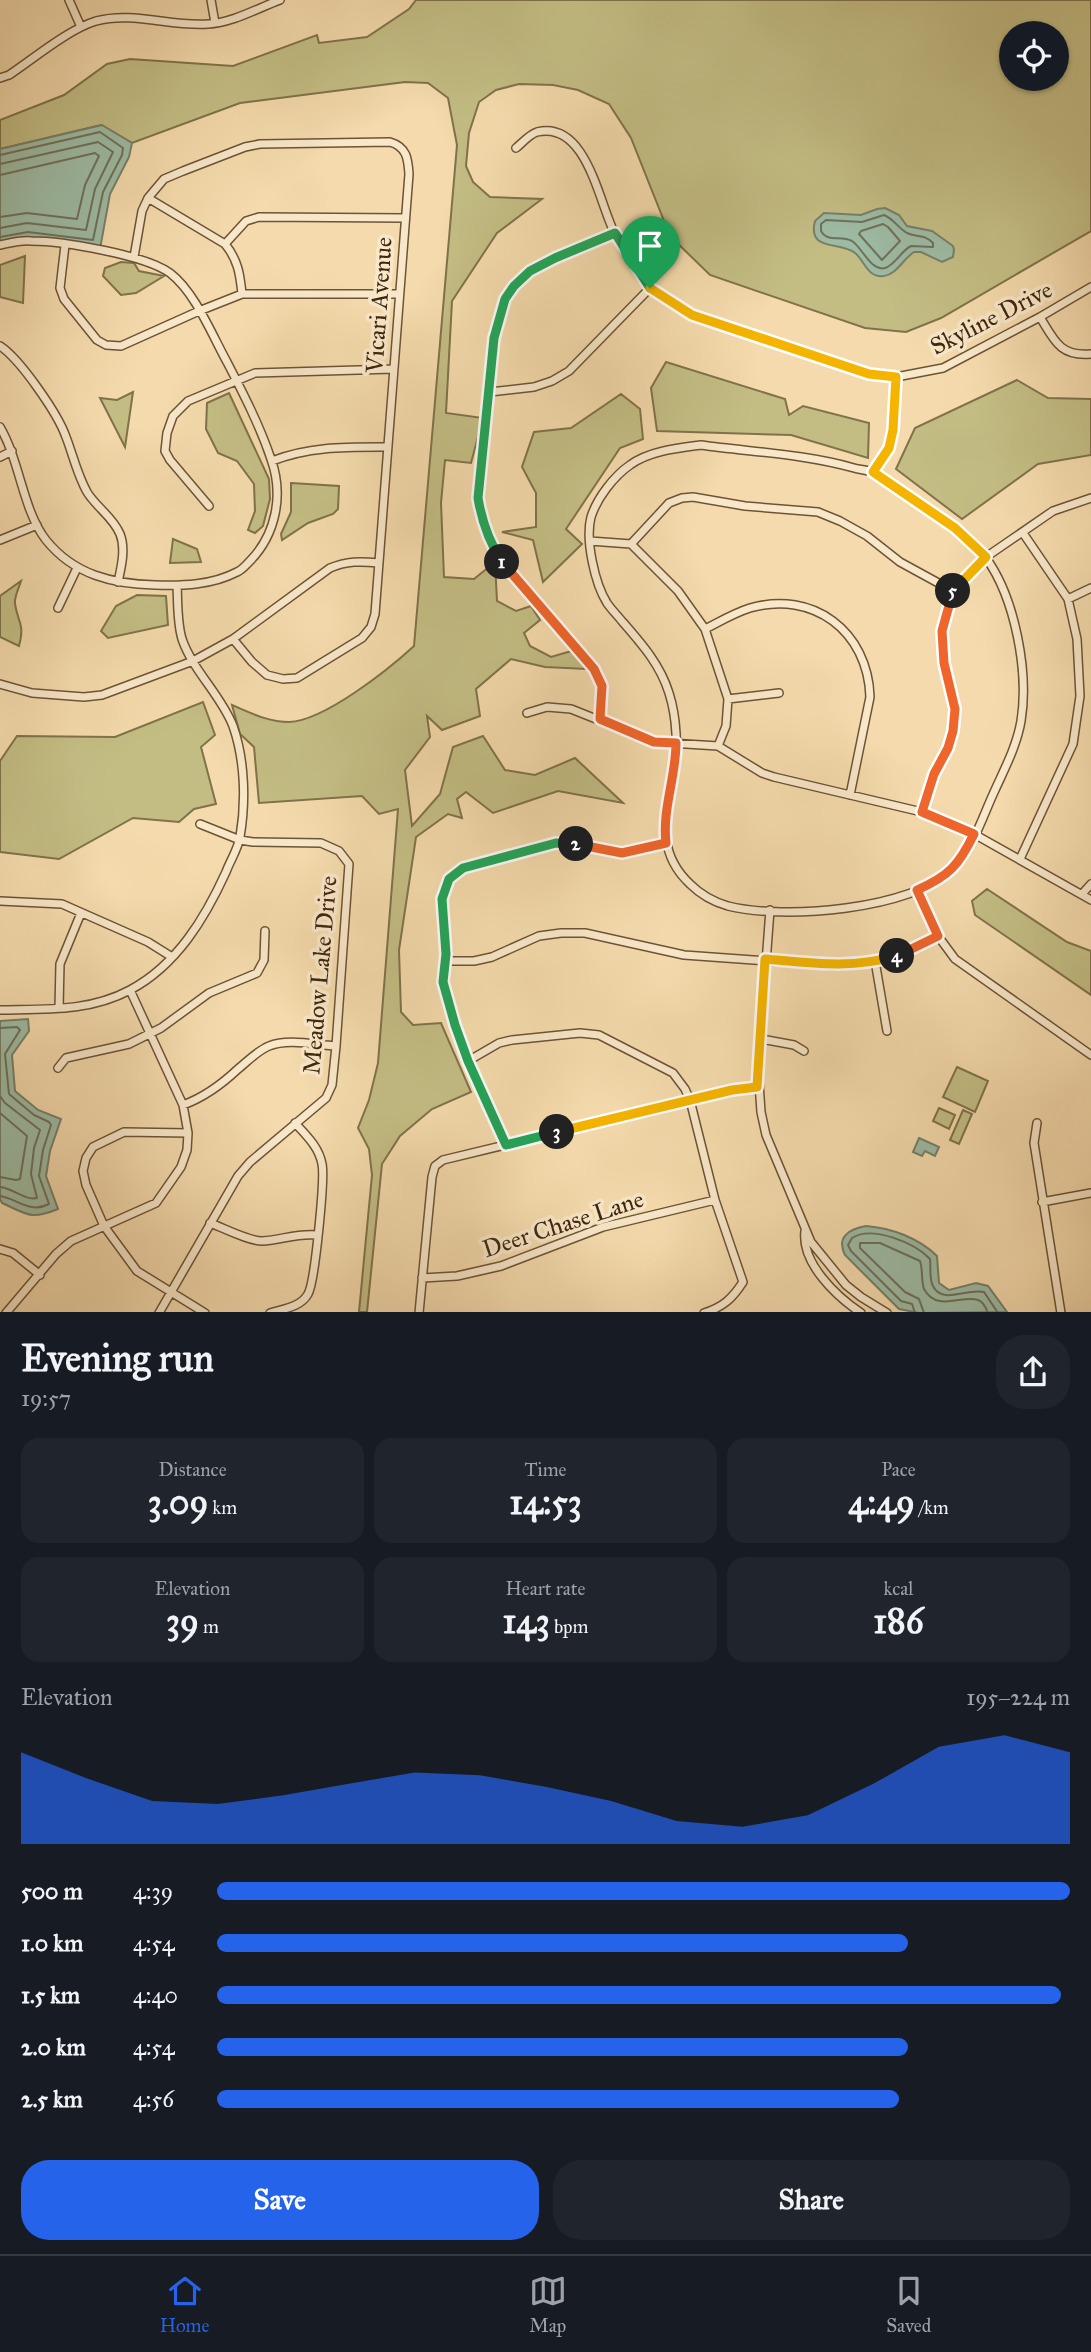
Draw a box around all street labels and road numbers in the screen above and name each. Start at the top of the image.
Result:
street label: Vicari Avenue [359,236,399,375]
street label: Skyline Drive [925,274,1057,362]
street label: Meadow Lake Drive [296,874,344,1076]
street label: Deer Chase Lane [479,1184,647,1264]

